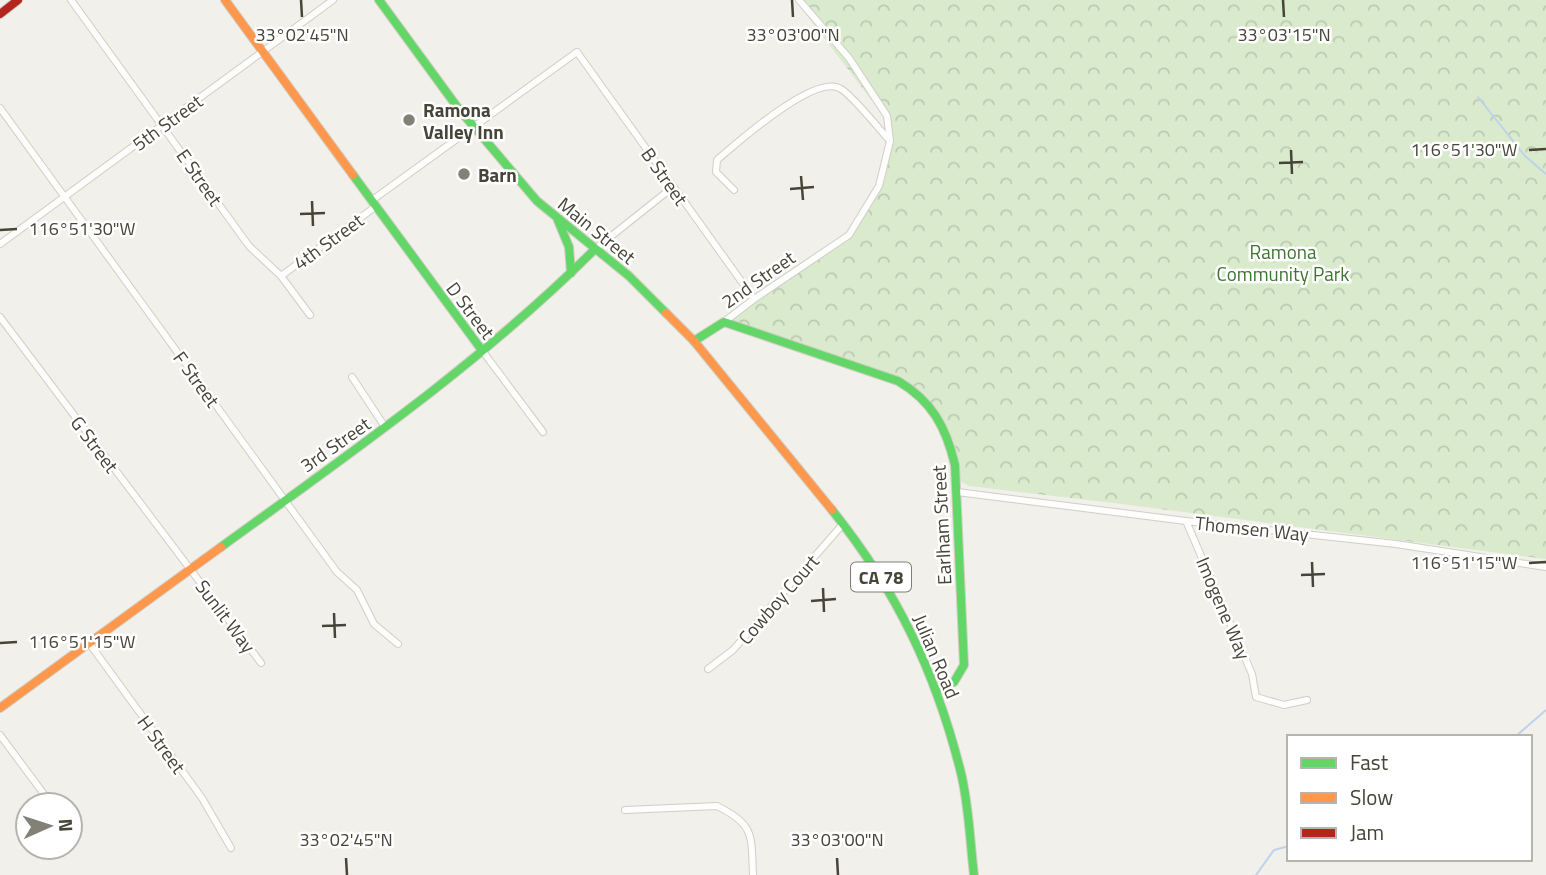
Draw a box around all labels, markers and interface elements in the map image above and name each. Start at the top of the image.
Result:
text: 33°02'45"N [255,21,349,48]
text: 33°03'00"N [746,21,840,48]
text: 33°03'15"N [1237,21,1331,48]
street label: 5th Street [126,86,208,157]
place label: Ramona Valley Inn [423,95,504,146]
marker: Ramona Valley Inn [401,112,417,128]
text: 116°51'30"W [1410,136,1518,163]
street label: B Street [635,141,696,211]
street label: E Street [170,143,230,212]
place label: Barn [478,160,517,189]
marker: Barn [456,166,472,182]
street label: Main Street [552,189,643,271]
street label: 4th Street [287,205,369,276]
text: 116°51'30"W [28,215,136,242]
park label: Ramona Community Park [1217,237,1349,288]
street label: 2nd Street [715,243,801,315]
street label: D Street [440,275,502,345]
street label: F Street [167,345,227,413]
street label: G Street [64,409,126,479]
street label: 3rd Street [294,409,376,479]
street label: Earlham Street [923,464,959,586]
street label: Thomsen Way [1194,508,1310,548]
street label: Cowboy Court [731,547,826,650]
text: 116°51'15"W [1410,549,1518,576]
street label: Imogene Way [1189,552,1259,664]
road number: CA 78 [851,562,911,592]
street label: Sunlit Way [189,573,263,659]
street label: Julian Road [906,609,968,703]
text: 116°51'15"W [28,628,136,655]
street label: H Street [131,709,193,779]
legend [1287,735,1532,861]
text: Fast [1350,746,1389,778]
text: Slow [1350,781,1393,813]
north arrow [14,791,84,861]
text: Jam [1350,816,1384,848]
text: N [52,818,81,832]
text: 33°02'45"N [299,826,393,853]
text: 33°03'00"N [790,826,884,853]

